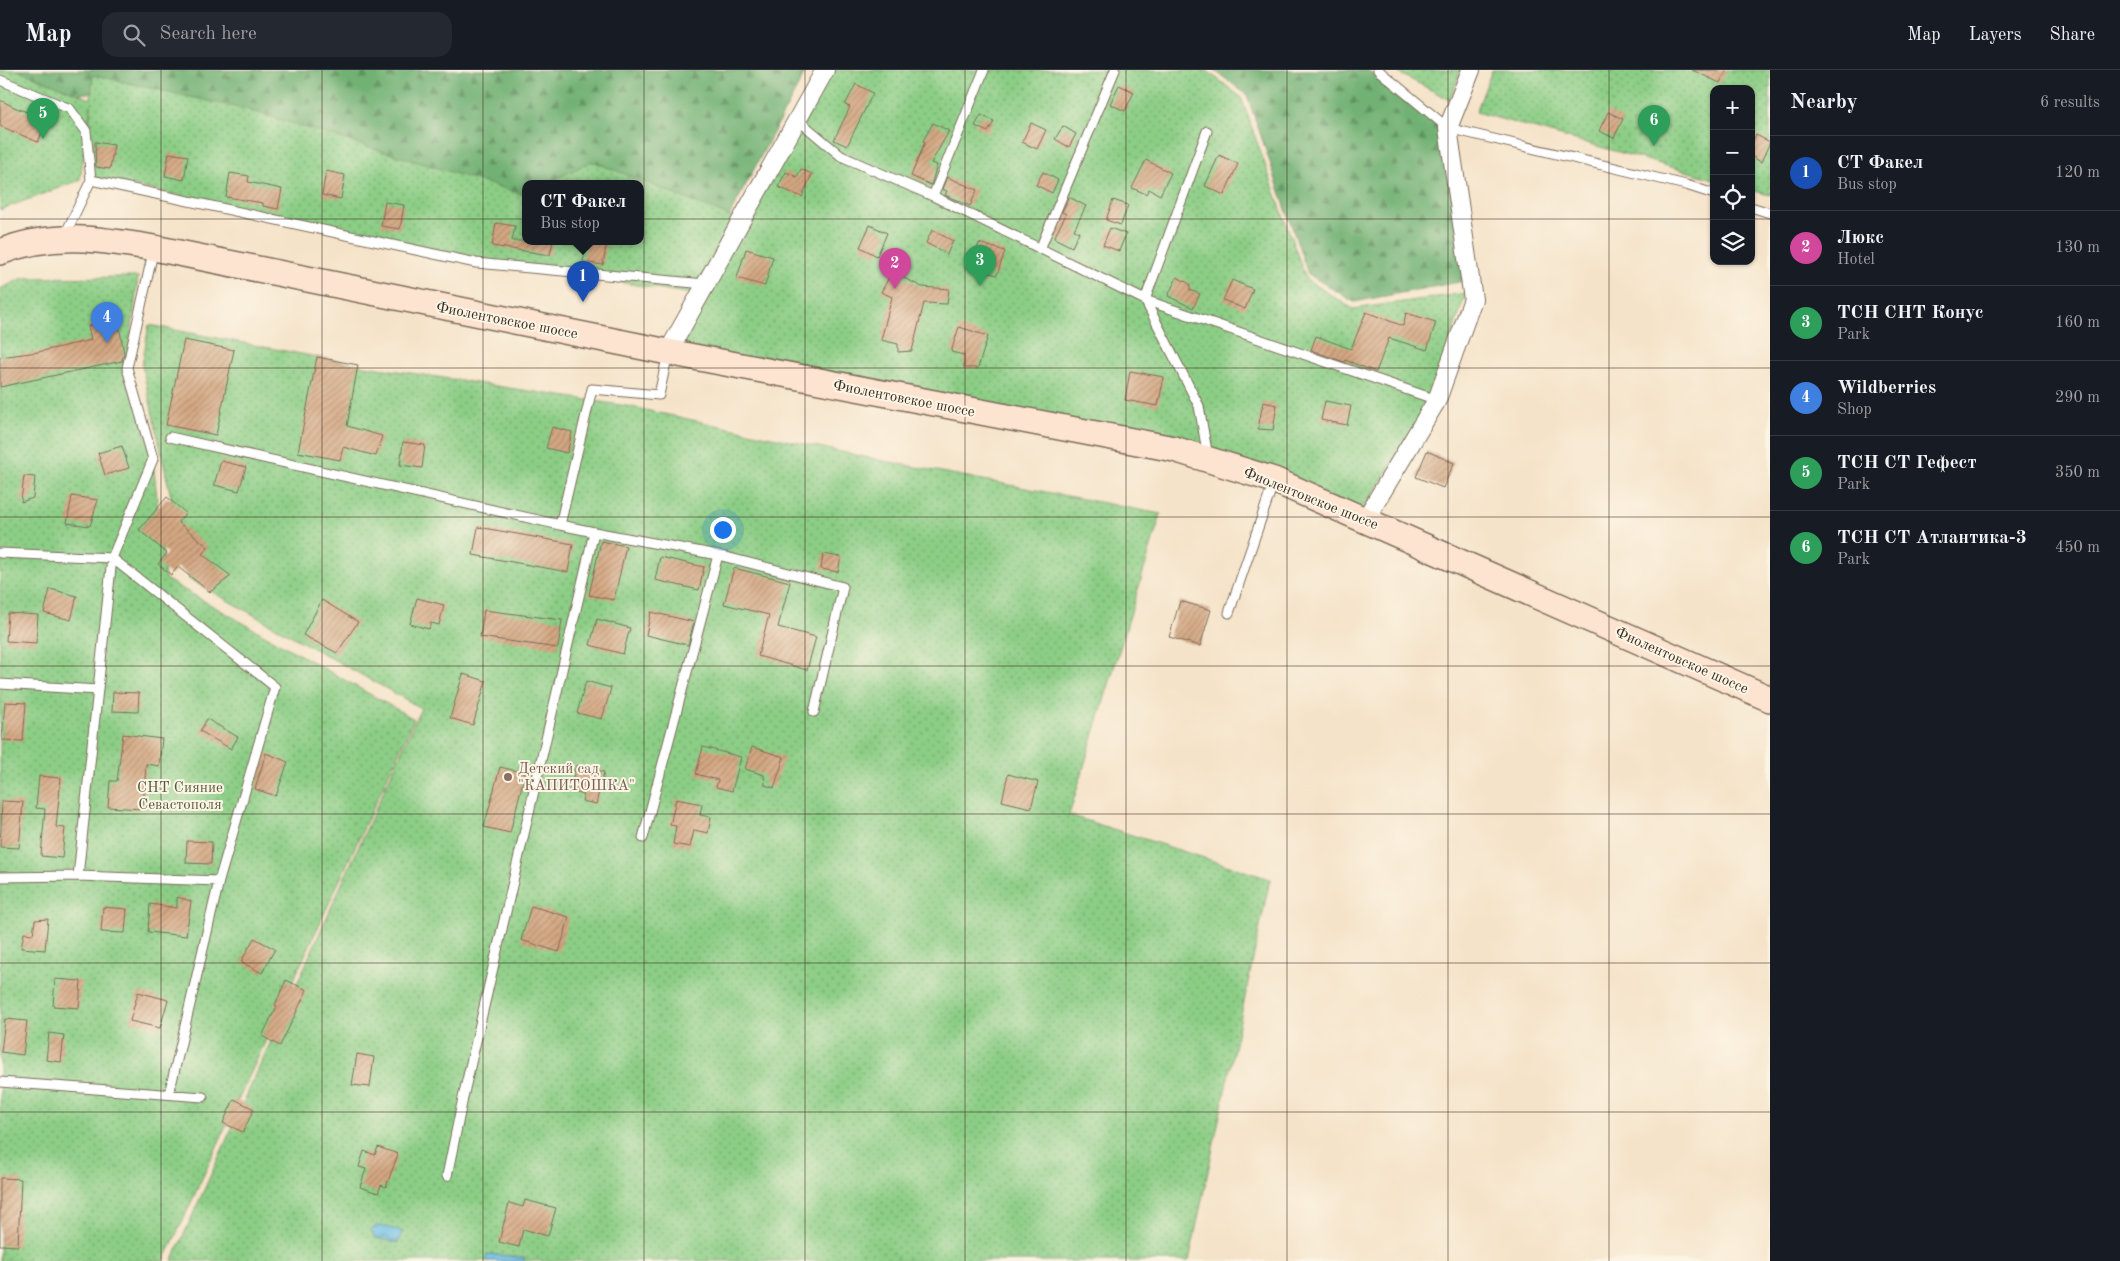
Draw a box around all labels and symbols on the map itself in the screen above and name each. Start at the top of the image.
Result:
pin: 5 [27,98,59,139]
pin: 6 [1638,105,1670,146]
pin: 3 [964,245,996,286]
pin: 2 [879,248,911,289]
pin: 1 [567,261,599,302]
street label: Фиолентовское шоссе [435,300,579,343]
pin: 4 [91,302,123,343]
street label: Фиолентовское шоссе [832,378,976,421]
street label: Фиолентовское шоссе [1241,465,1380,533]
your location [710,517,736,543]
street label: Фиолентовское шоссе [1613,625,1750,698]
place label: Детский сад "КАПИТОШКА" [518,762,635,794]
marker: Детский сад "КАПИТОШКА" [502,771,514,783]
park label: СНТ Сияние Севастополя [137,781,223,813]

